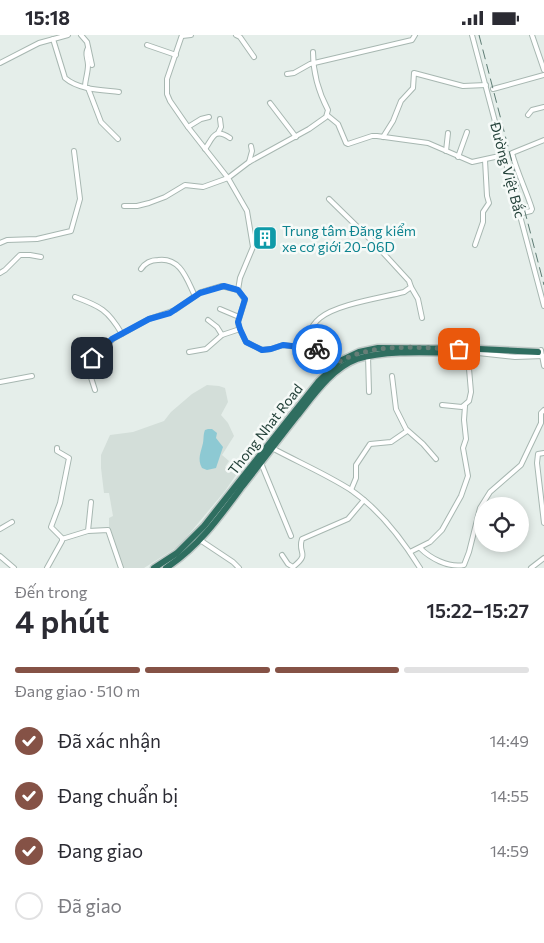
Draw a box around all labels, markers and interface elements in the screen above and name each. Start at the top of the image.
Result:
text: 15:18 [25,6,70,29]
street label: Đường Việt Bắc [487,119,529,220]
place label: Trung tâm Đăng kiểm xe cơ giới 20-06D [282,222,416,255]
building icon: Trung tâm Đăng kiểm xe cơ giới 20-06D [252,225,278,251]
courier [292,324,342,374]
pin [438,328,480,370]
icon: bike [303,335,331,363]
icon: bag [445,335,473,363]
pin [71,337,113,379]
icon: home [78,344,106,372]
street label: Thong Nhat Road [224,380,306,478]
map controls [474,497,529,552]
button: locate [474,497,529,552]
text: Đến trong [15,582,88,601]
text: 15:22–15:27 [427,599,529,622]
text: 4 phút [15,600,110,640]
text: Đang giao · 510 m [15,681,140,700]
icon: check [15,727,43,755]
text: Đã xác nhận [58,729,161,752]
text: 14:49 [489,731,529,750]
icon: check [15,782,43,810]
text: Đang chuẩn bị [58,784,178,807]
text: 14:55 [490,786,529,805]
icon: check [15,837,43,865]
text: Đang giao [58,839,143,862]
text: 14:59 [490,841,529,860]
text: Đã giao [58,894,122,917]

